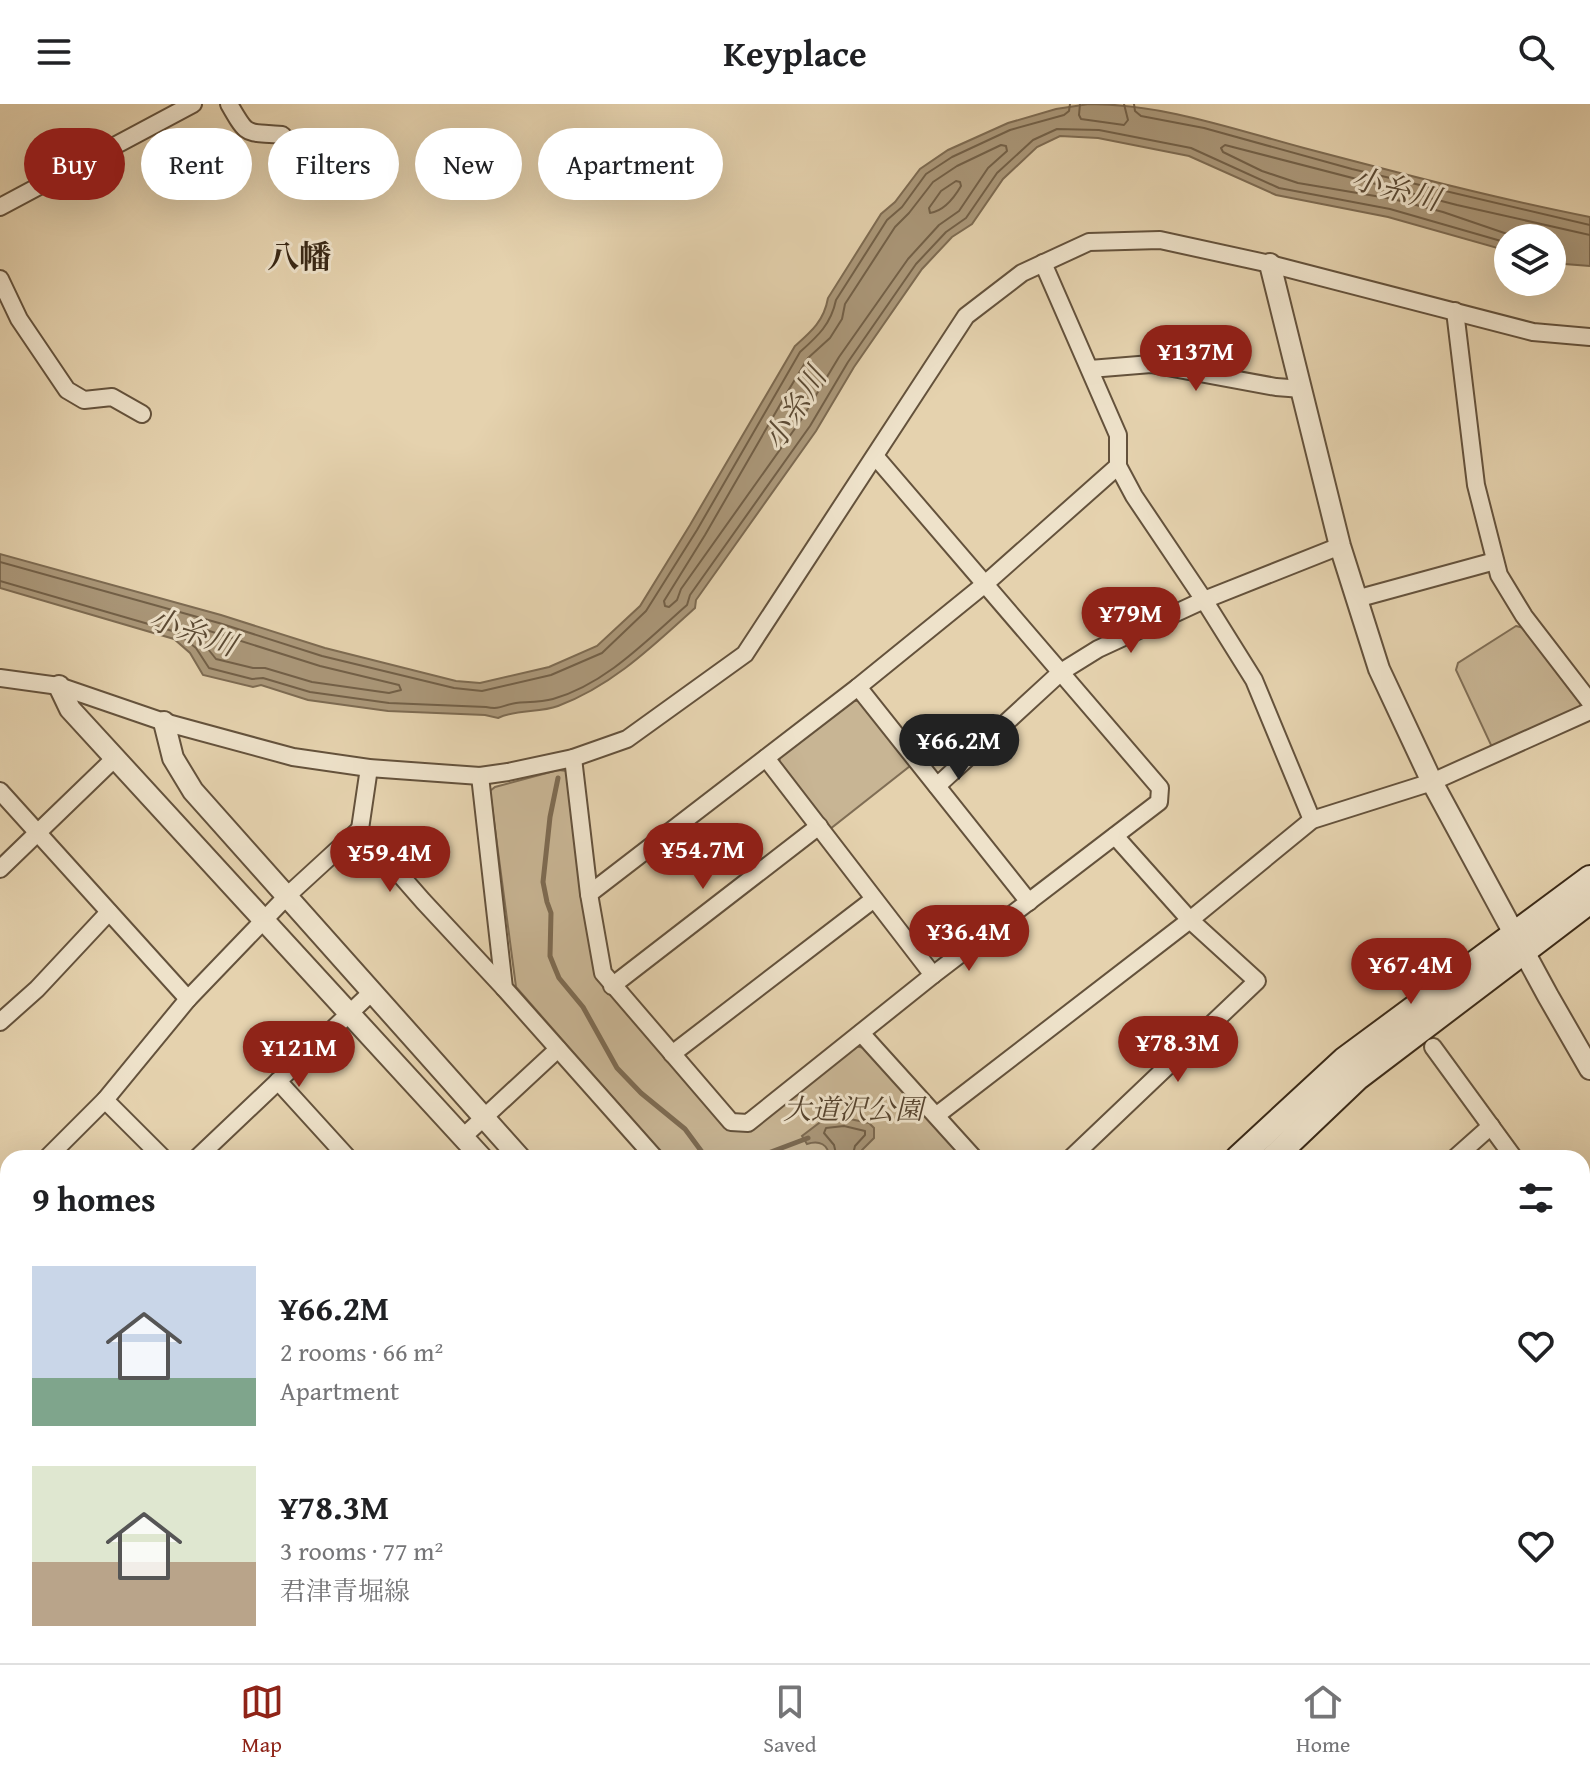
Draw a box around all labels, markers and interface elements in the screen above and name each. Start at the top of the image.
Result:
text: Keyplace [723,26,867,79]
icon: menu [32,30,76,74]
icon: search [1514,30,1558,74]
chip: Buy [24,128,125,200]
chip: Rent [141,128,252,200]
chip: Filters [268,128,399,200]
chip: New [415,128,522,200]
chip: Apartment [538,128,723,200]
water label: 小糸川 [1347,155,1448,222]
map controls [1494,224,1566,296]
button: layers [1494,224,1566,296]
district label: 八幡 [267,233,331,280]
pin: ¥137M [1140,325,1252,393]
text: ¥137M [1158,331,1234,370]
water label: 小糸川 [751,356,838,458]
pin: ¥79M [1084,587,1178,655]
text: ¥79M [1100,593,1162,632]
water label: 小糸川 [143,596,246,667]
pin: ¥66.2M [894,714,1024,782]
text: ¥66.2M [917,720,1001,759]
pin: ¥54.7M [638,823,768,891]
pin: ¥59.4M [325,826,455,894]
text: ¥54.7M [661,829,745,868]
text: ¥59.4M [348,832,432,871]
pin: ¥36.4M [904,905,1034,973]
text: ¥36.4M [927,911,1011,950]
pin: ¥67.4M [1346,938,1476,1006]
text: ¥67.4M [1369,944,1453,983]
pin: ¥78.3M [1113,1016,1243,1084]
pin: ¥121M [243,1021,355,1089]
text: ¥78.3M [1136,1022,1220,1061]
text: ¥121M [261,1027,337,1066]
park label: 大道沢公園 [783,1088,927,1129]
text: 9 homes [32,1174,156,1223]
icon: filters [1514,1176,1558,1220]
text: ¥66.2M [280,1283,389,1332]
icon: home [96,1298,192,1394]
icon: heart [1514,1324,1558,1368]
text: 2 rooms · 66 m² [280,1332,443,1371]
text: Apartment [280,1371,399,1410]
text: ¥78.3M [280,1482,389,1531]
icon: home [96,1498,192,1594]
icon: heart [1514,1524,1558,1568]
text: 3 rooms · 77 m² [280,1531,443,1570]
text: 君津青堀線 [280,1571,410,1610]
tab: Map [240,1680,284,1760]
tab: Saved [763,1680,817,1760]
tab: Home [1296,1680,1350,1760]

